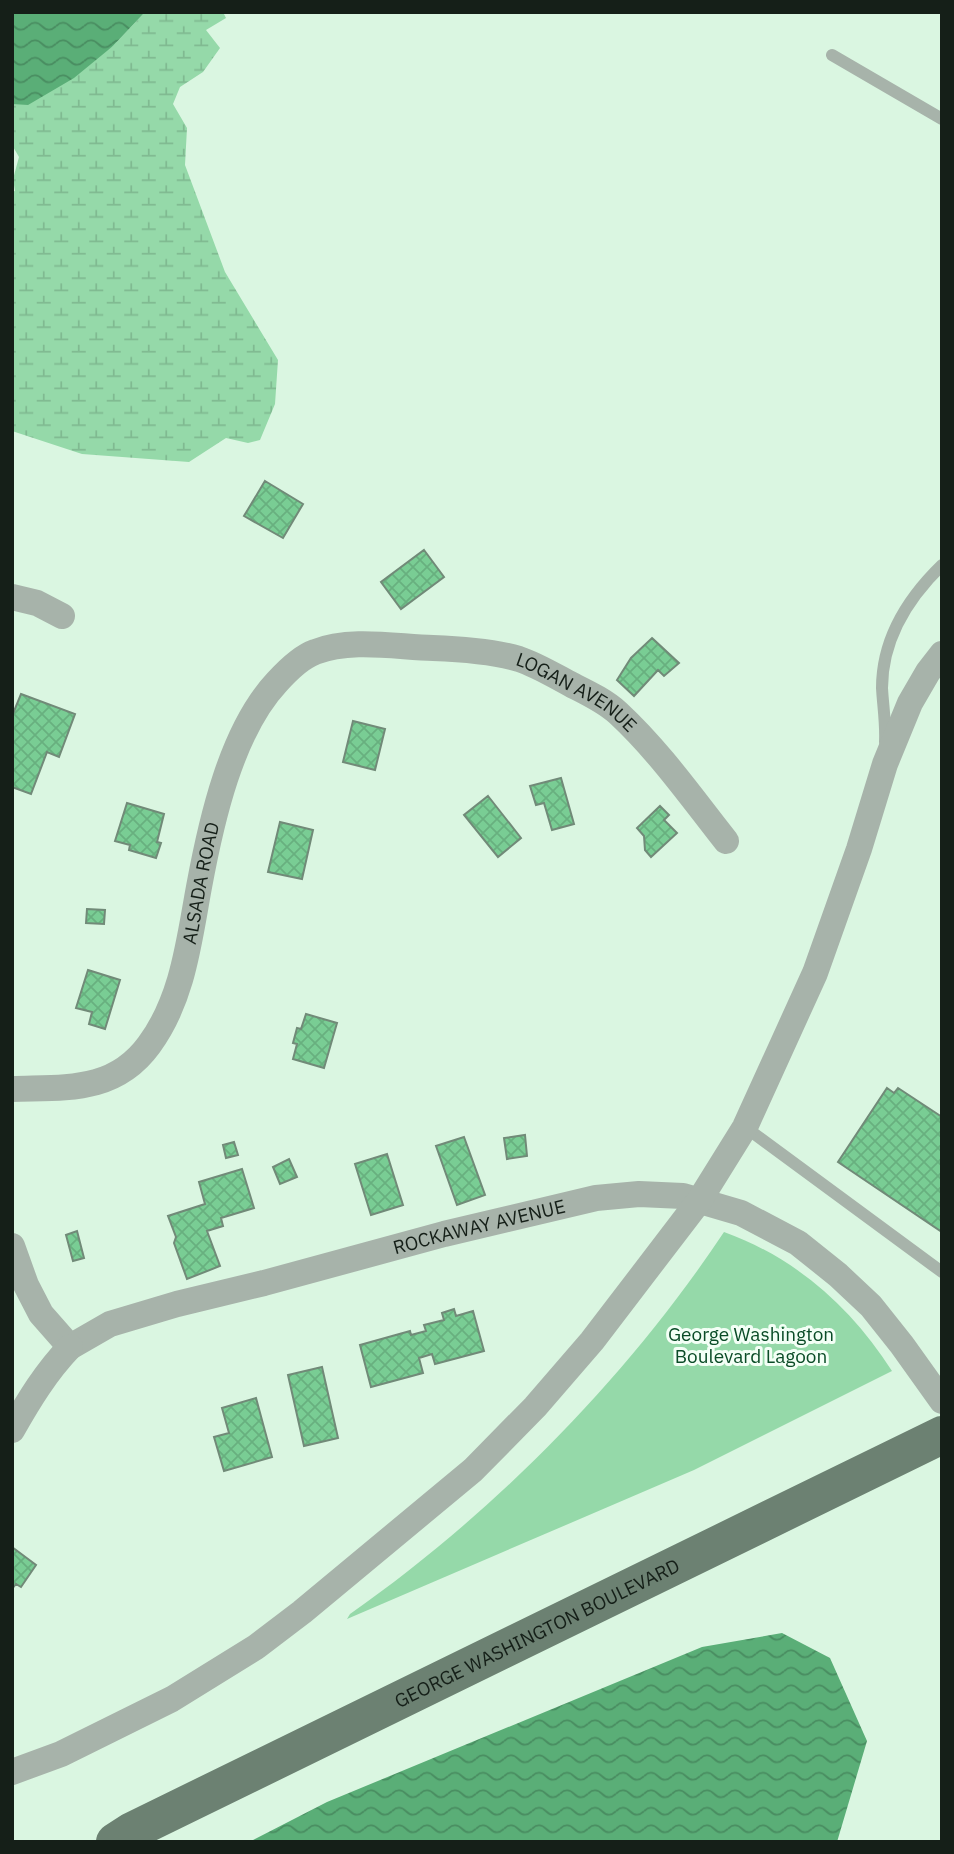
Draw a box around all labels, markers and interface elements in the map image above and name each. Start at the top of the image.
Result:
street label: LOGAN AVENUE [513,647,642,737]
street label: ALSADA ROAD [177,819,224,946]
street label: ROCKAWAY AVENUE [390,1194,568,1259]
park label: George Washington Boulevard Lagoon [668,1322,834,1368]
street label: GEORGE WASHINGTON BOULEVARD [390,1553,684,1713]

